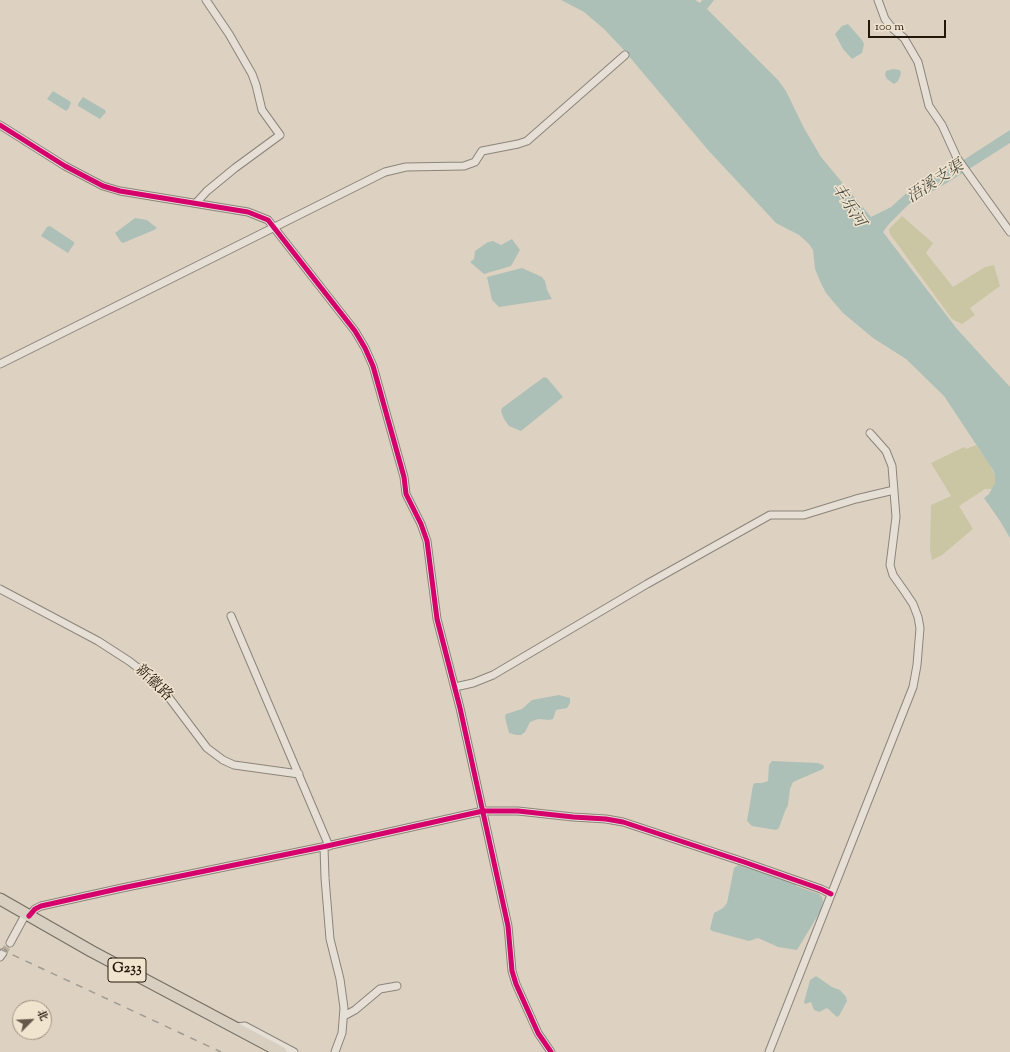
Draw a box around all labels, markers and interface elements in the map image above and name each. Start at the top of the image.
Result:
scale bar [870,12,948,38]
text: 100 m [875,18,904,36]
water label: 浯溪支渠 [904,158,968,208]
water label: 丰乐河 [826,181,868,231]
street label: 新徽路 [131,662,175,706]
road number: G233 [108,958,146,982]
north arrow [12,1000,52,1040]
text: 北 [33,1007,52,1024]

